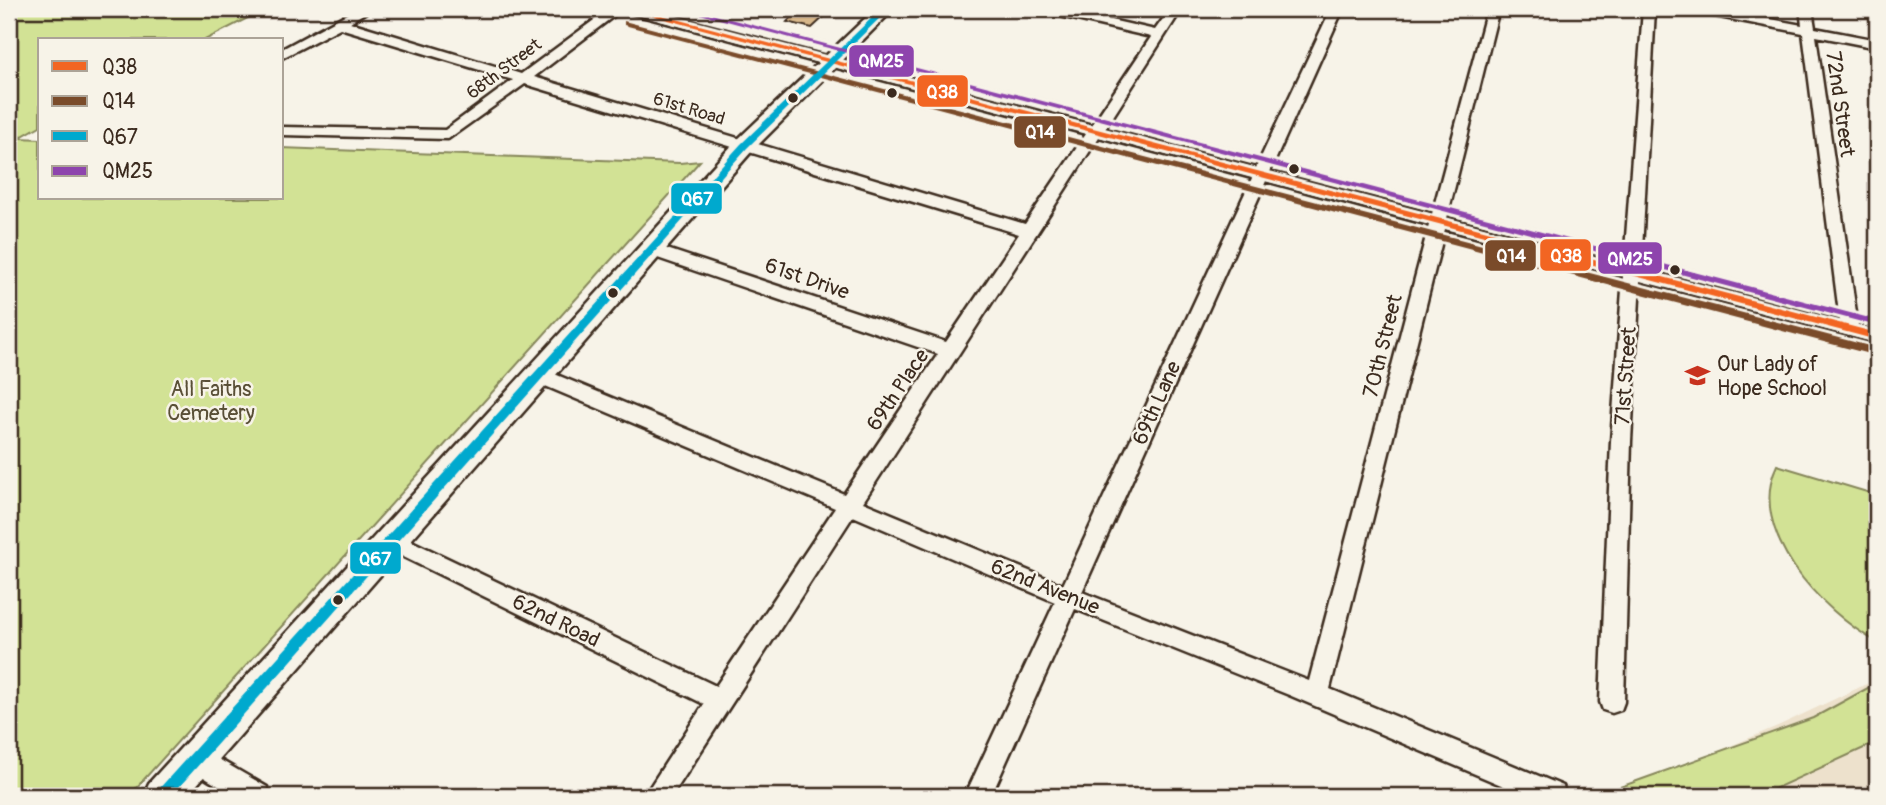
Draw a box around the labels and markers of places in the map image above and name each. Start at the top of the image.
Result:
unlabelled marker [885,86,899,100]
unlabelled marker [786,91,800,105]
unlabelled marker [1287,162,1301,176]
unlabelled marker [1668,263,1682,277]
unlabelled marker [606,286,620,300]
place label: Our Lady of Hope School [1717,351,1827,402]
school or university icon: Our Lady of Hope School [1683,362,1711,390]
unlabelled marker [331,593,345,607]

